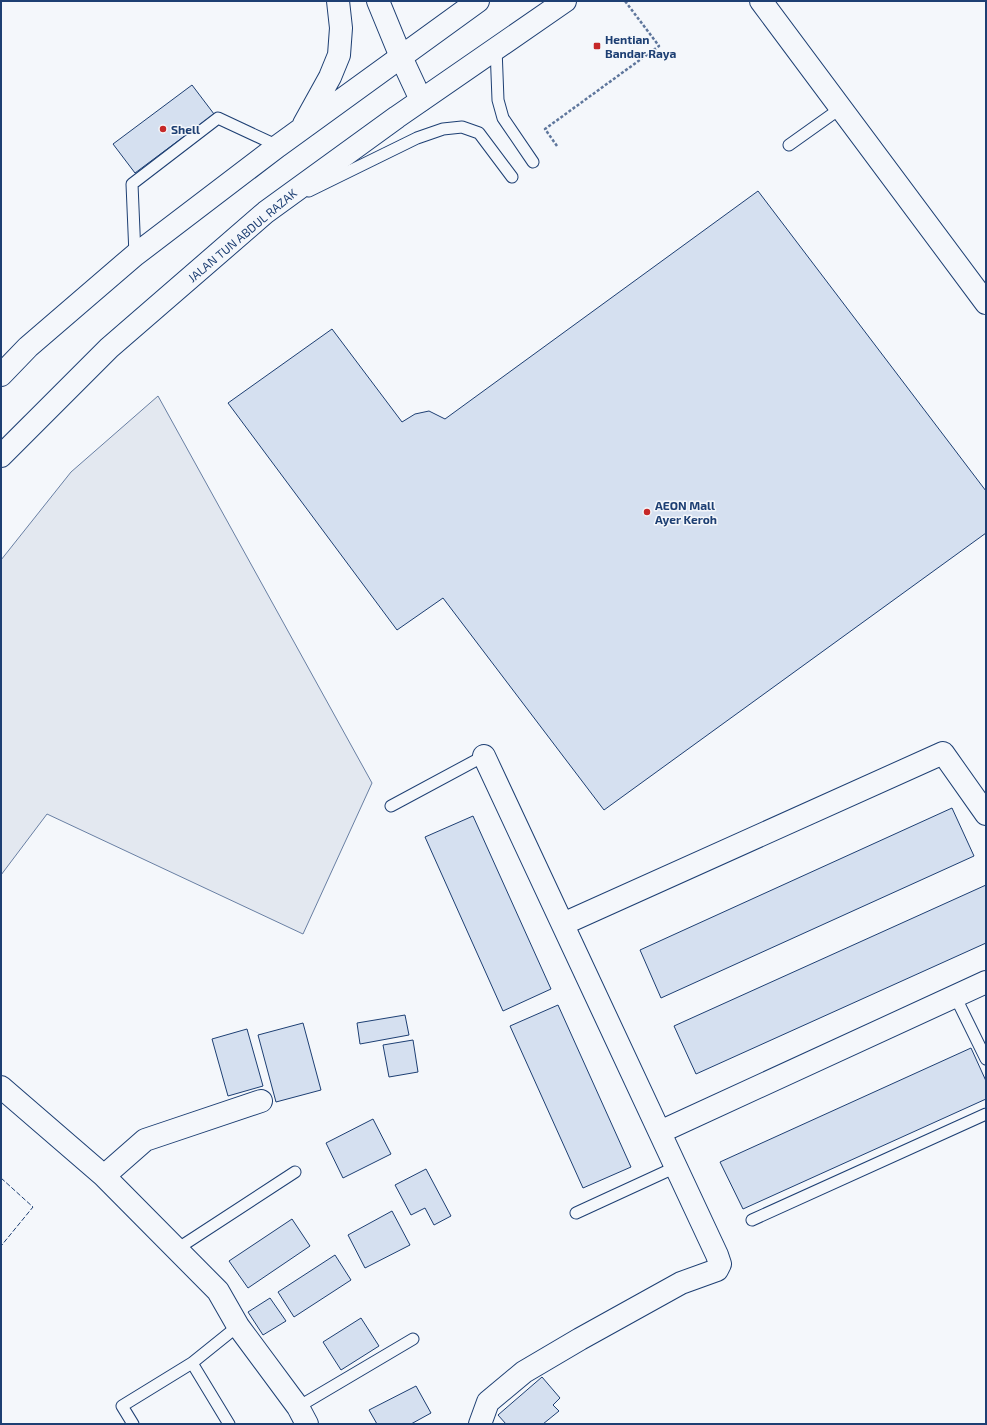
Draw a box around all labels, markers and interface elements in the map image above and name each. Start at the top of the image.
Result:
place label: Hentian Bandar Raya [605,32,676,61]
marker: Hentian Bandar Raya [592,41,602,51]
place label: Shell [171,122,200,136]
marker: Shell [158,124,168,134]
street label: JALAN TUN ABDUL RAZAK [185,185,299,285]
place label: AEON Mall Ayer Keroh [655,498,717,527]
marker: AEON Mall Ayer Keroh [642,507,652,517]

